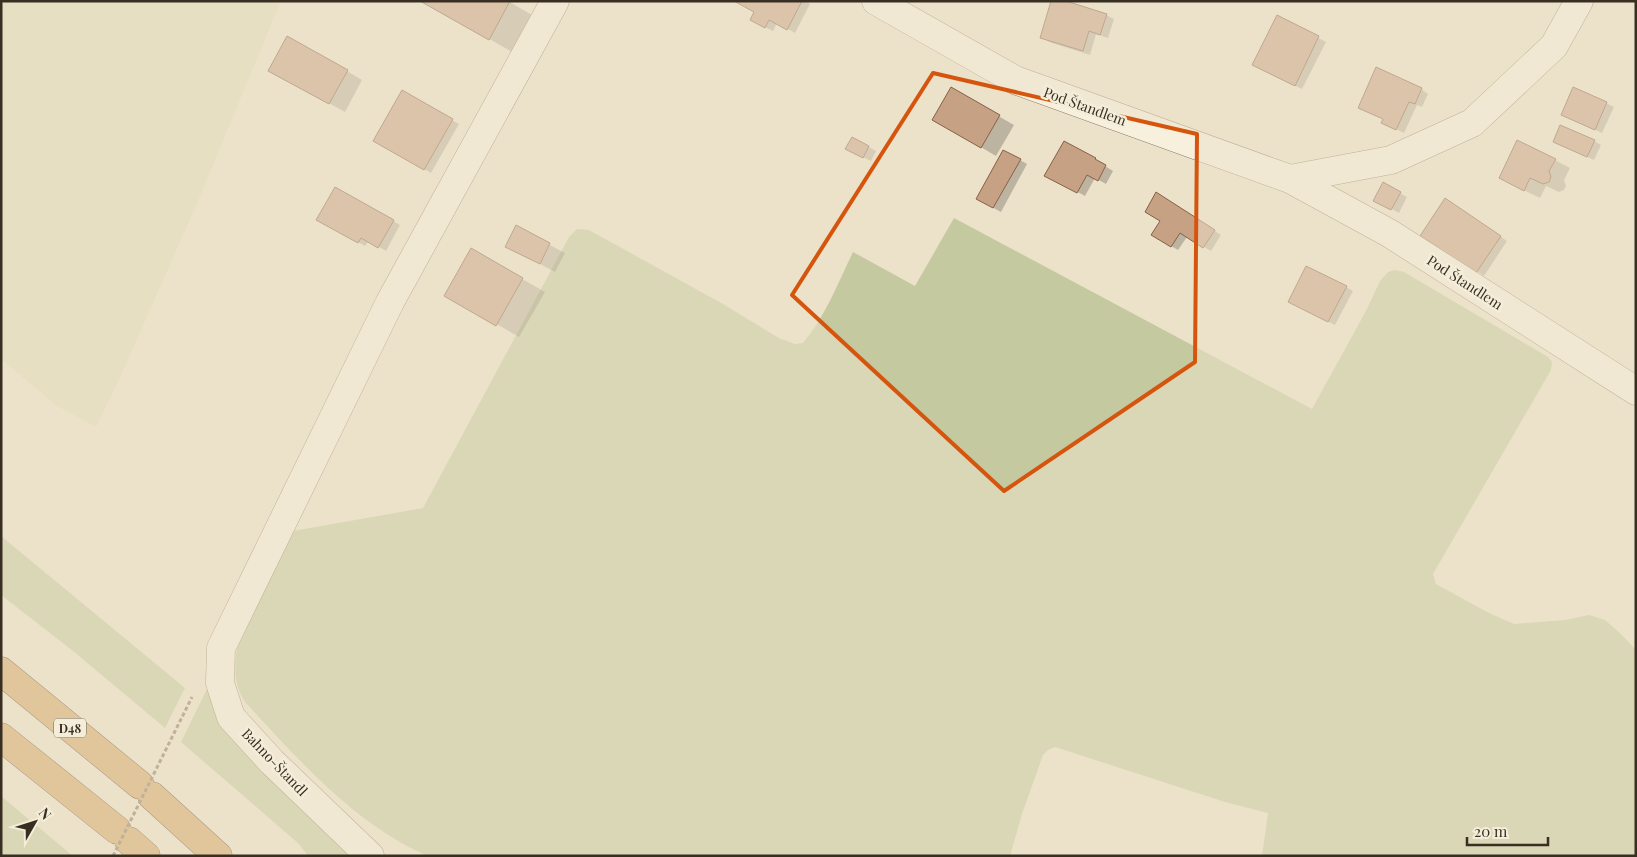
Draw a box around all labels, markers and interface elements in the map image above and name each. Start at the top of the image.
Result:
street label: Pod Štandlem [1041,82,1130,130]
street label: Pod Štandlem [1423,250,1507,314]
road number: D48 [54,718,86,738]
street label: Bahno-Štandl [238,724,312,800]
north arrow [10,797,60,847]
text: N [35,804,56,823]
scale bar [1467,814,1548,846]
text: 20 m [1474,821,1508,841]

